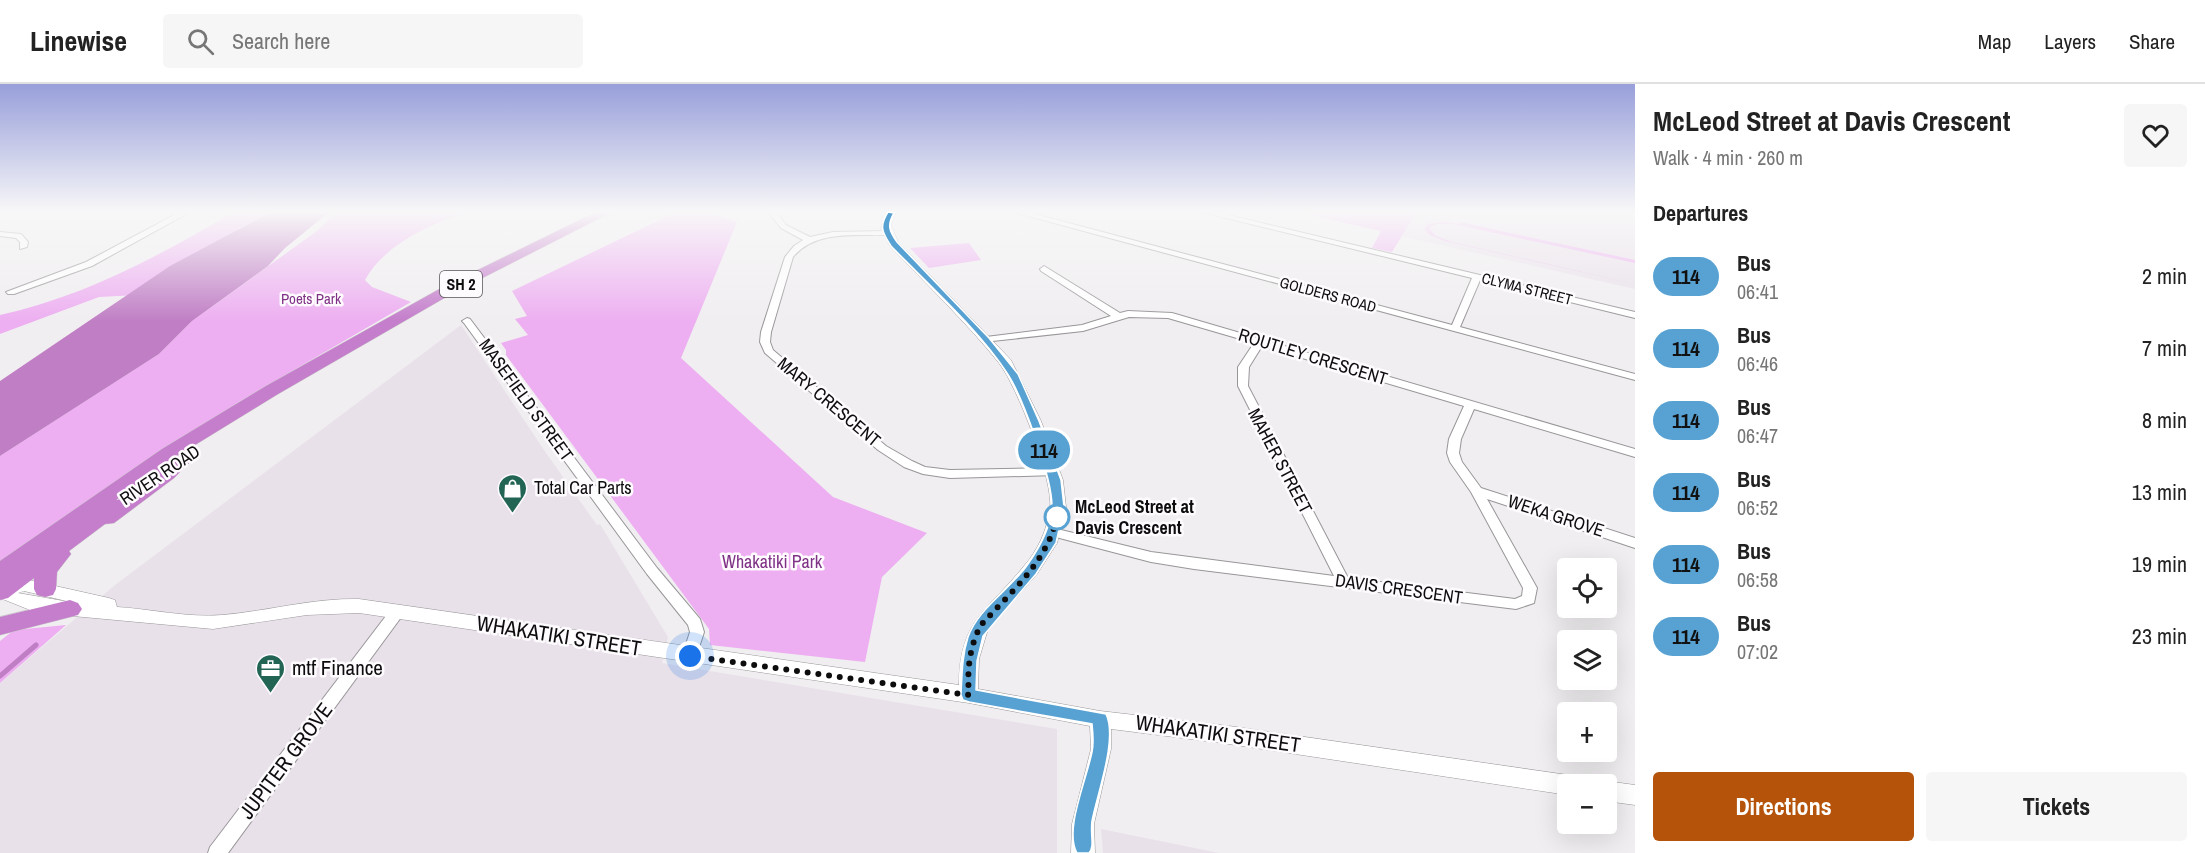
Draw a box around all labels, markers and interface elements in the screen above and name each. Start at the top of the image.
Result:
search box [163,14,583,68]
text: Linewise [30,22,127,60]
icon: search [184,25,217,58]
text: Search here [232,26,330,56]
text: Map [1978,27,2011,56]
text: Layers [2044,27,2096,56]
text: Share [2129,27,2175,56]
text: McLeod Street at Davis Crescent [1653,102,2010,140]
button: heart [2124,104,2187,167]
text: Walk · 4 min · 260 m [1653,144,1803,171]
text: Departures [1653,198,1748,228]
text: Bus [1737,248,1771,278]
text: 2 min [2142,261,2187,291]
text: 114 [1672,262,1700,291]
street label: CLYMA STREET [1480,267,1575,310]
road number: SH 2 [440,271,482,297]
street label: GOLDERS ROAD [1278,272,1379,318]
text: 06:41 [1737,278,1778,305]
park label: Poets Park [281,288,342,309]
text: Bus [1737,320,1771,350]
street label: ROUTLEY CRESCENT [1235,322,1391,391]
street label: MASEFIELD STREET [473,333,579,466]
text: 7 min [2142,333,2187,363]
text: 114 [1672,334,1700,363]
text: 06:46 [1737,350,1778,377]
street label: MARY CRESCENT [772,351,886,452]
text: Bus [1737,392,1771,422]
street label: MAHER STREET [1242,404,1319,518]
text: 8 min [2142,405,2187,435]
text: 114 [1672,406,1700,435]
text: 06:47 [1737,422,1778,449]
line badge: 114 [1010,430,1078,470]
text: 114 [1030,436,1058,465]
street label: RIVER ROAD [115,439,205,511]
text: Bus [1737,464,1771,494]
shop icon: Total Car Parts [497,472,529,514]
place label: Total Car Parts [534,475,632,500]
text: 13 min [2132,477,2187,507]
text: 114 [1672,478,1700,507]
street label: WEKA GROVE [1505,488,1608,543]
place label: McLeod Street at Davis Crescent [1075,494,1194,540]
text: 06:52 [1737,494,1778,521]
marker: McLeod Street at Davis Crescent [1044,504,1070,530]
text: Bus [1737,536,1771,566]
park label: Whakatiki Park [722,549,823,574]
text: 19 min [2132,549,2187,579]
text: 114 [1672,550,1700,579]
map controls [1557,558,1617,834]
button: locate [1557,558,1617,618]
text: 06:58 [1737,566,1778,593]
street label: DAVIS CRESCENT [1334,567,1464,610]
street label: WHAKATIKI STREET [475,608,644,663]
text: Bus [1737,608,1771,638]
text: 23 min [2132,621,2187,651]
text: 114 [1672,622,1700,651]
button: layers [1557,630,1617,690]
text: 07:02 [1737,638,1778,665]
your location [675,641,705,671]
office icon: mtf Finance [255,652,287,694]
place label: mtf Finance [292,653,383,682]
street label: JUPITER GROVE [232,697,339,825]
button: + [1557,702,1617,762]
street label: WHAKATIKI STREET [1134,708,1303,759]
button: Directions [1653,772,1914,841]
button: Tickets [1926,772,2187,841]
button: − [1557,774,1617,834]

